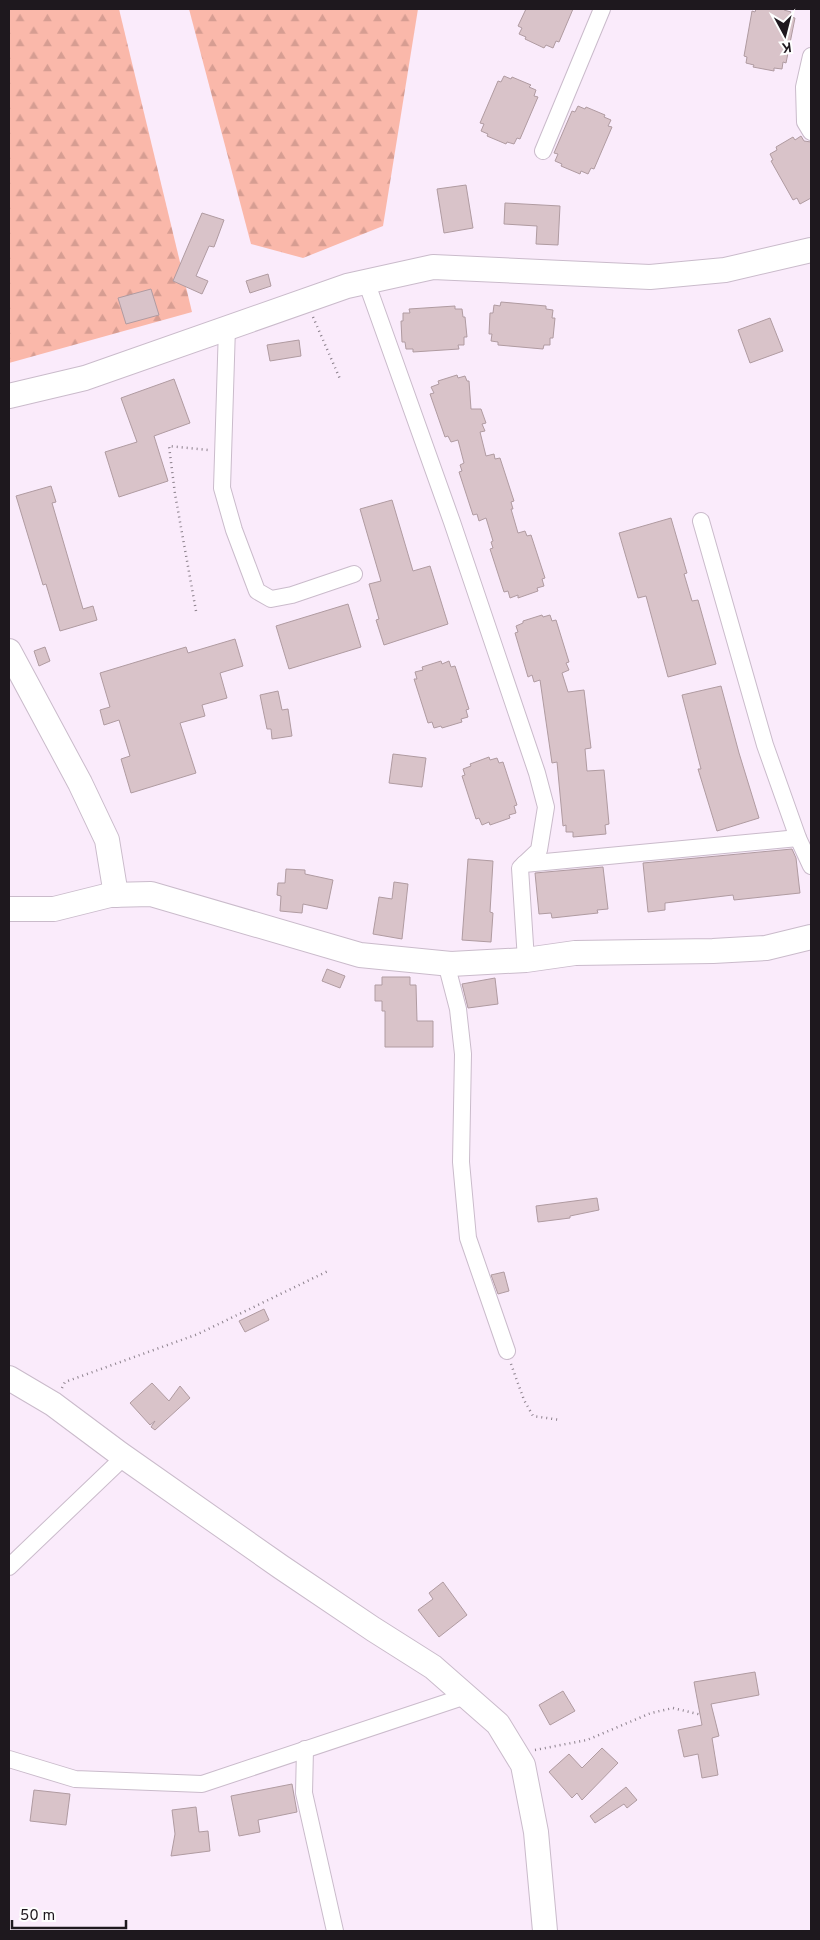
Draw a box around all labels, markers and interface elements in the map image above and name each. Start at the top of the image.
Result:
north arrow [760,10,810,60]
text: K [780,37,792,55]
scale bar [12,1898,126,1930]
text: 50 m [20,1907,55,1926]

